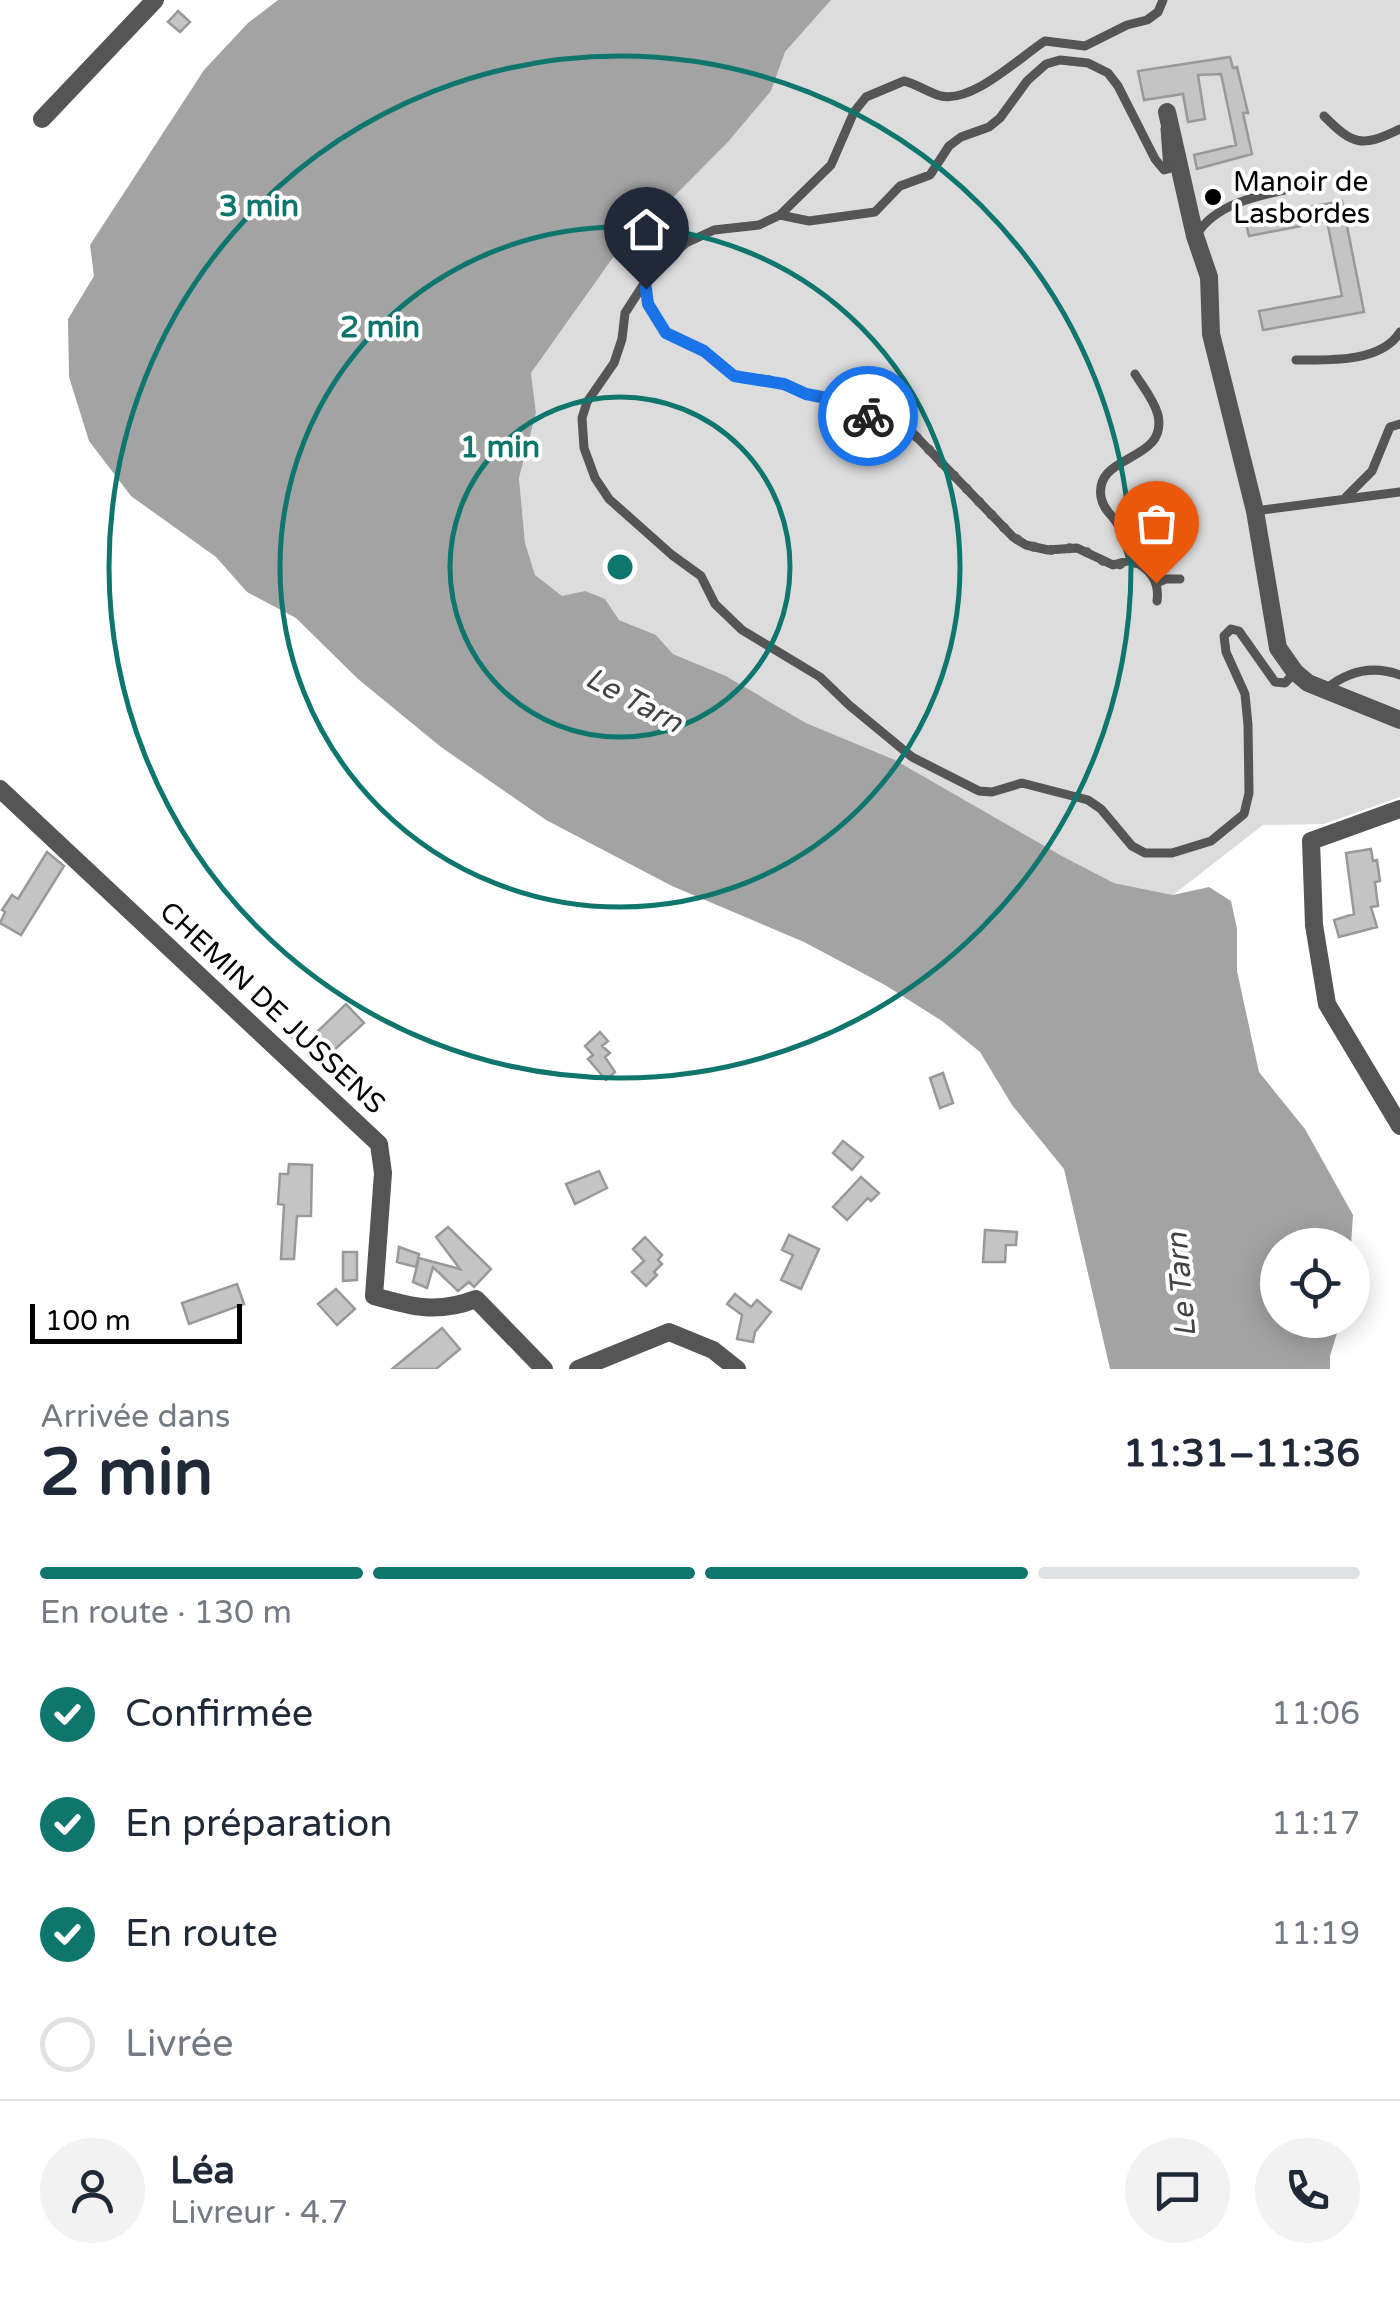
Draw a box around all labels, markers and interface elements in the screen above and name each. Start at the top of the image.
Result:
place label: Manoir de Lasbordes [1233,165,1370,231]
marker: Manoir de Lasbordes [1202,186,1224,208]
pin [604,187,689,290]
text: 3 min [219,188,299,225]
icon: home [619,202,674,257]
text: 2 min [340,309,420,346]
courier [818,366,918,466]
icon: bike [841,389,896,444]
text: 1 min [460,429,540,466]
pin [1114,481,1199,584]
icon: bag [1129,496,1184,551]
centre of rings [602,549,638,585]
water label: Le Tarn [579,660,689,742]
street label: CHEMIN DE JUSSENS [153,894,392,1121]
map controls [1260,1228,1370,1338]
button: locate [1260,1228,1370,1338]
water label: Le Tarn [1158,1231,1204,1339]
scale bar [30,1299,242,1344]
text: 100 m [45,1304,131,1338]
text: Arrivée dans [40,1398,230,1436]
text: 11:31–11:36 [1123,1431,1360,1477]
text: 2 min [40,1434,213,1513]
text: En route · 130 m [40,1594,292,1632]
icon: check [40,1687,95,1742]
text: Confirmée [125,1691,313,1737]
text: 11:06 [1271,1695,1360,1733]
icon: check [40,1797,95,1852]
text: En préparation [125,1801,392,1847]
text: 11:17 [1271,1805,1360,1843]
icon: check [40,1907,95,1962]
text: En route [125,1911,278,1957]
text: 11:19 [1271,1915,1360,1953]
text: Livrée [125,2021,234,2067]
button: person [40,2138,145,2243]
button: chat [1125,2138,1230,2243]
button: phone [1255,2138,1360,2243]
text: Léa [170,2148,235,2194]
text: Livreur · 4.7 [170,2194,348,2232]

